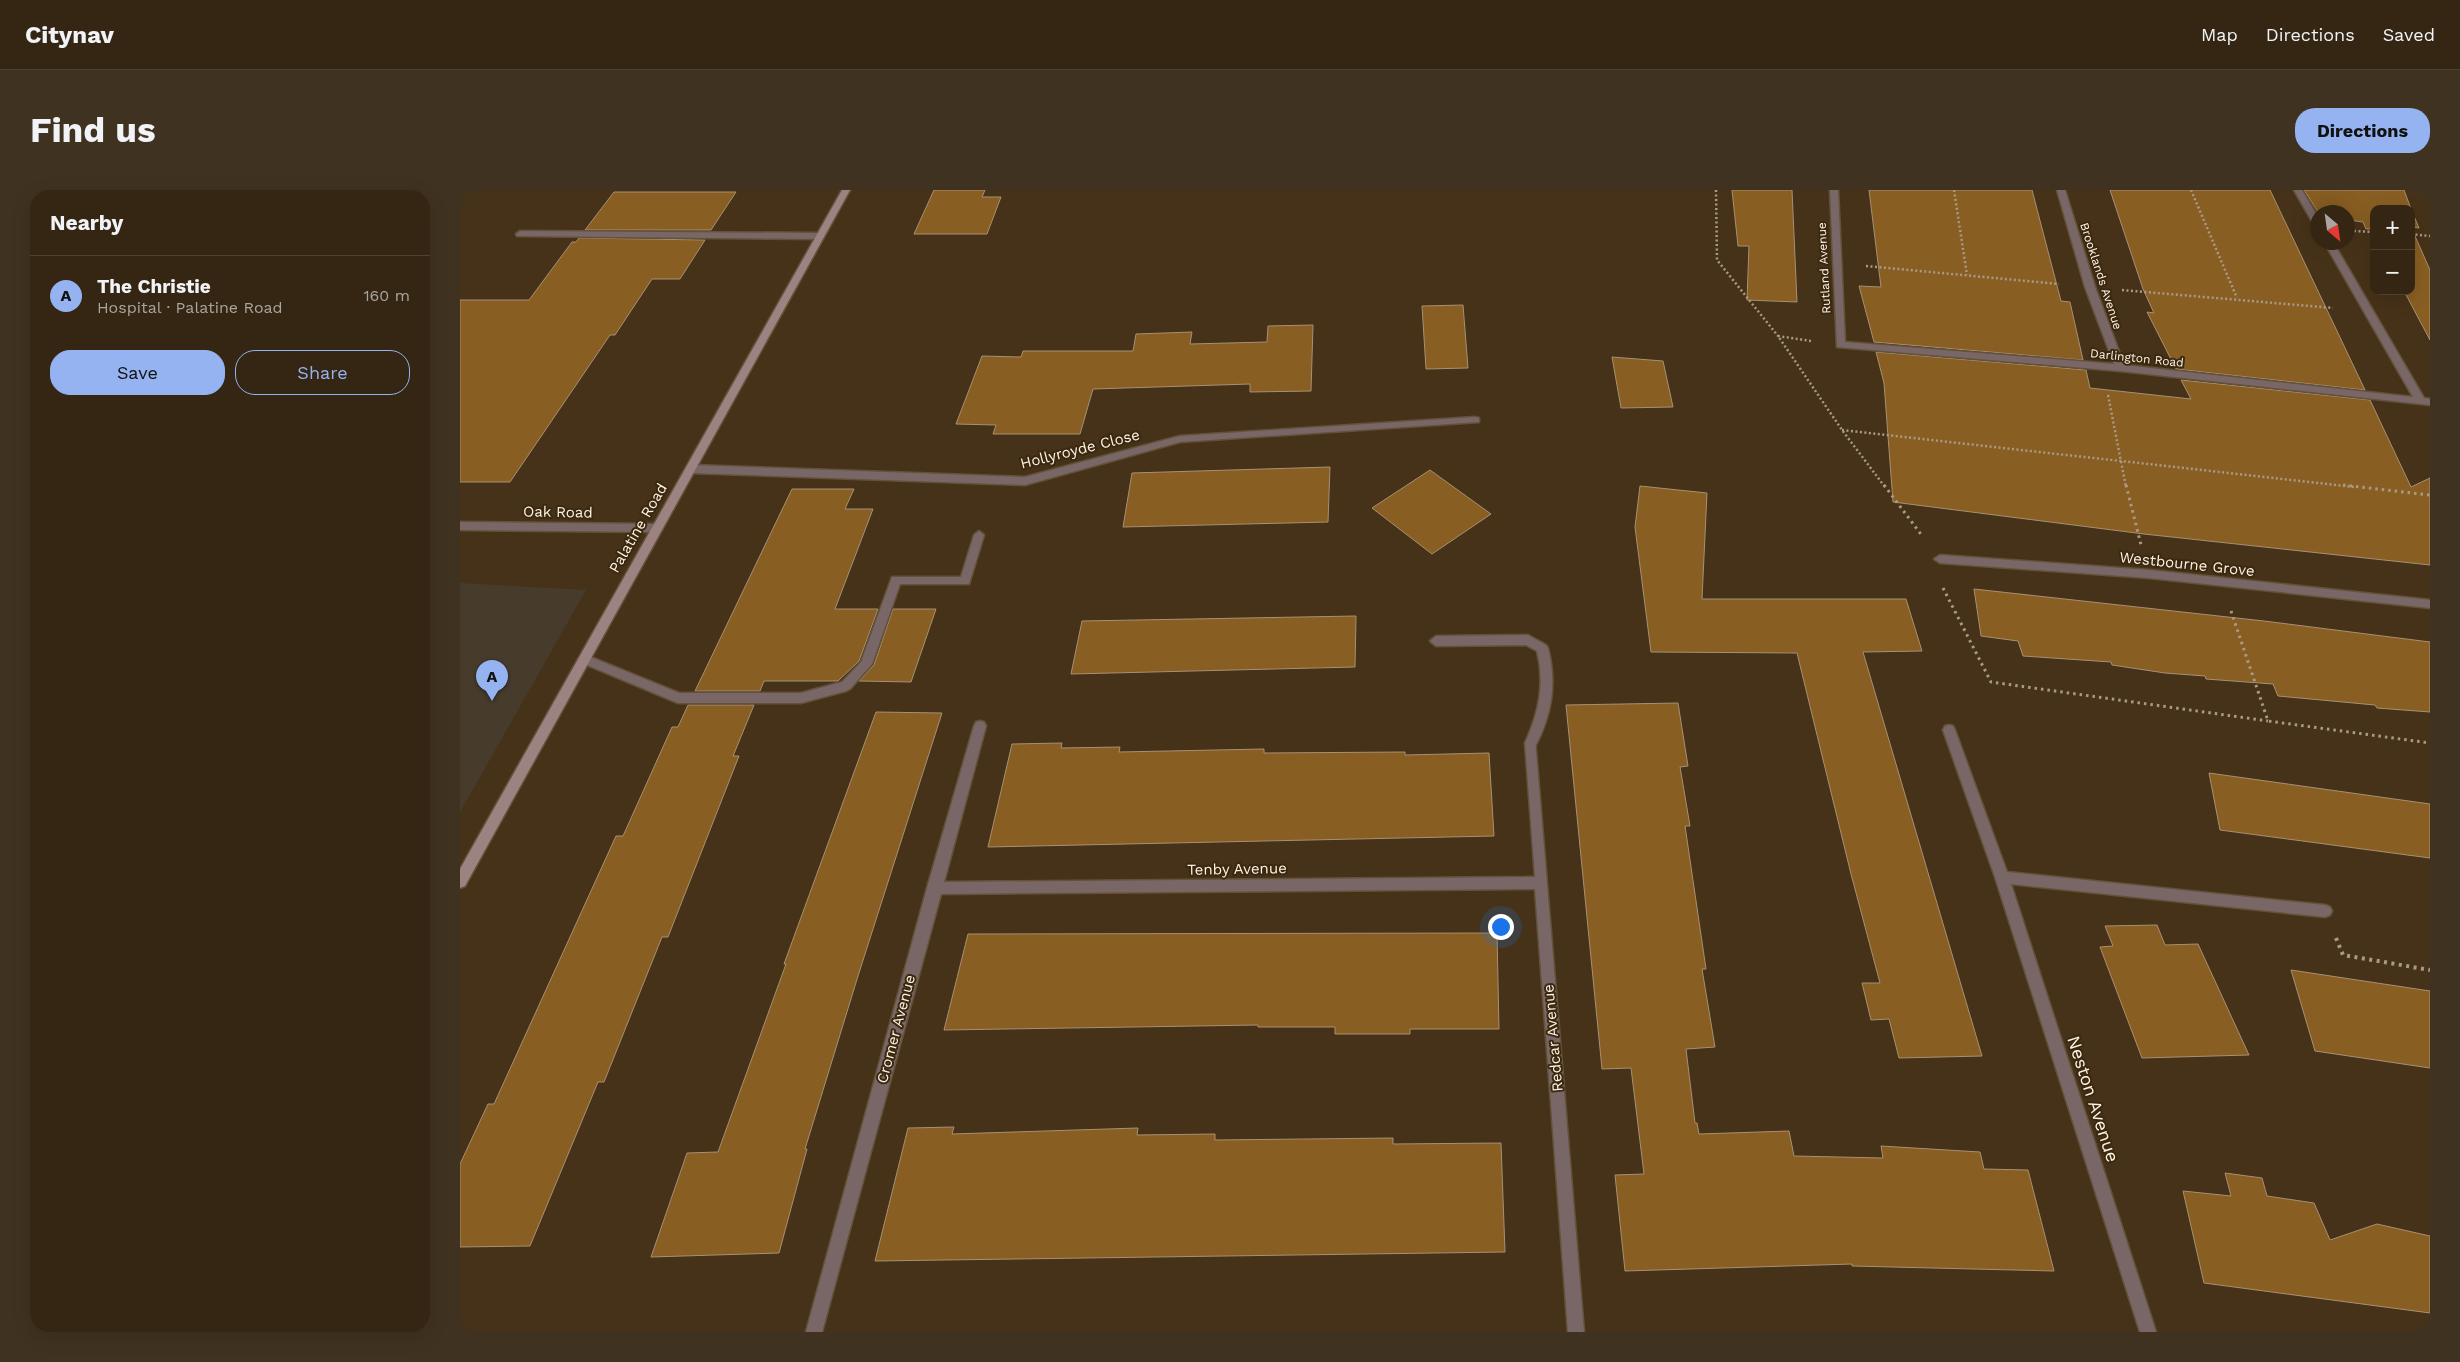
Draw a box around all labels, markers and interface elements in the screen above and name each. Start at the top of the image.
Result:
text: Citynav [25,21,114,49]
text: Map [2201,24,2238,45]
text: Directions [2266,24,2355,45]
text: Saved [2383,24,2435,45]
button: Directions [2295,108,2430,153]
text: Find us [30,109,156,151]
north arrow [2310,205,2355,250]
map controls [2370,205,2415,295]
button: + [2370,205,2415,250]
text: Nearby [50,210,123,235]
street label: Brooklands Avenue [2077,221,2125,331]
street label: Rutland Avenue [1815,222,1833,314]
button: − [2370,250,2415,295]
text: The Christie [97,275,211,298]
text: A [61,286,71,305]
text: 160 m [363,286,410,305]
text: Hospital · Palatine Road [97,298,283,317]
street label: Darlington Road [2089,346,2185,370]
button: Save [50,350,225,395]
button: Share [235,350,410,395]
street label: Hollyroyde Close [1018,425,1142,473]
street label: Palatine Road [605,480,671,576]
street label: Oak Road [523,502,593,522]
street label: Westbourne Grove [2119,548,2255,580]
pin: A [476,660,508,701]
street label: Tenby Avenue [1187,859,1287,879]
your location [1488,914,1514,940]
street label: Cromer Avenue [873,973,919,1085]
street label: Redcar Avenue [1539,983,1567,1093]
street label: Neston Avenue [2063,1033,2124,1165]

